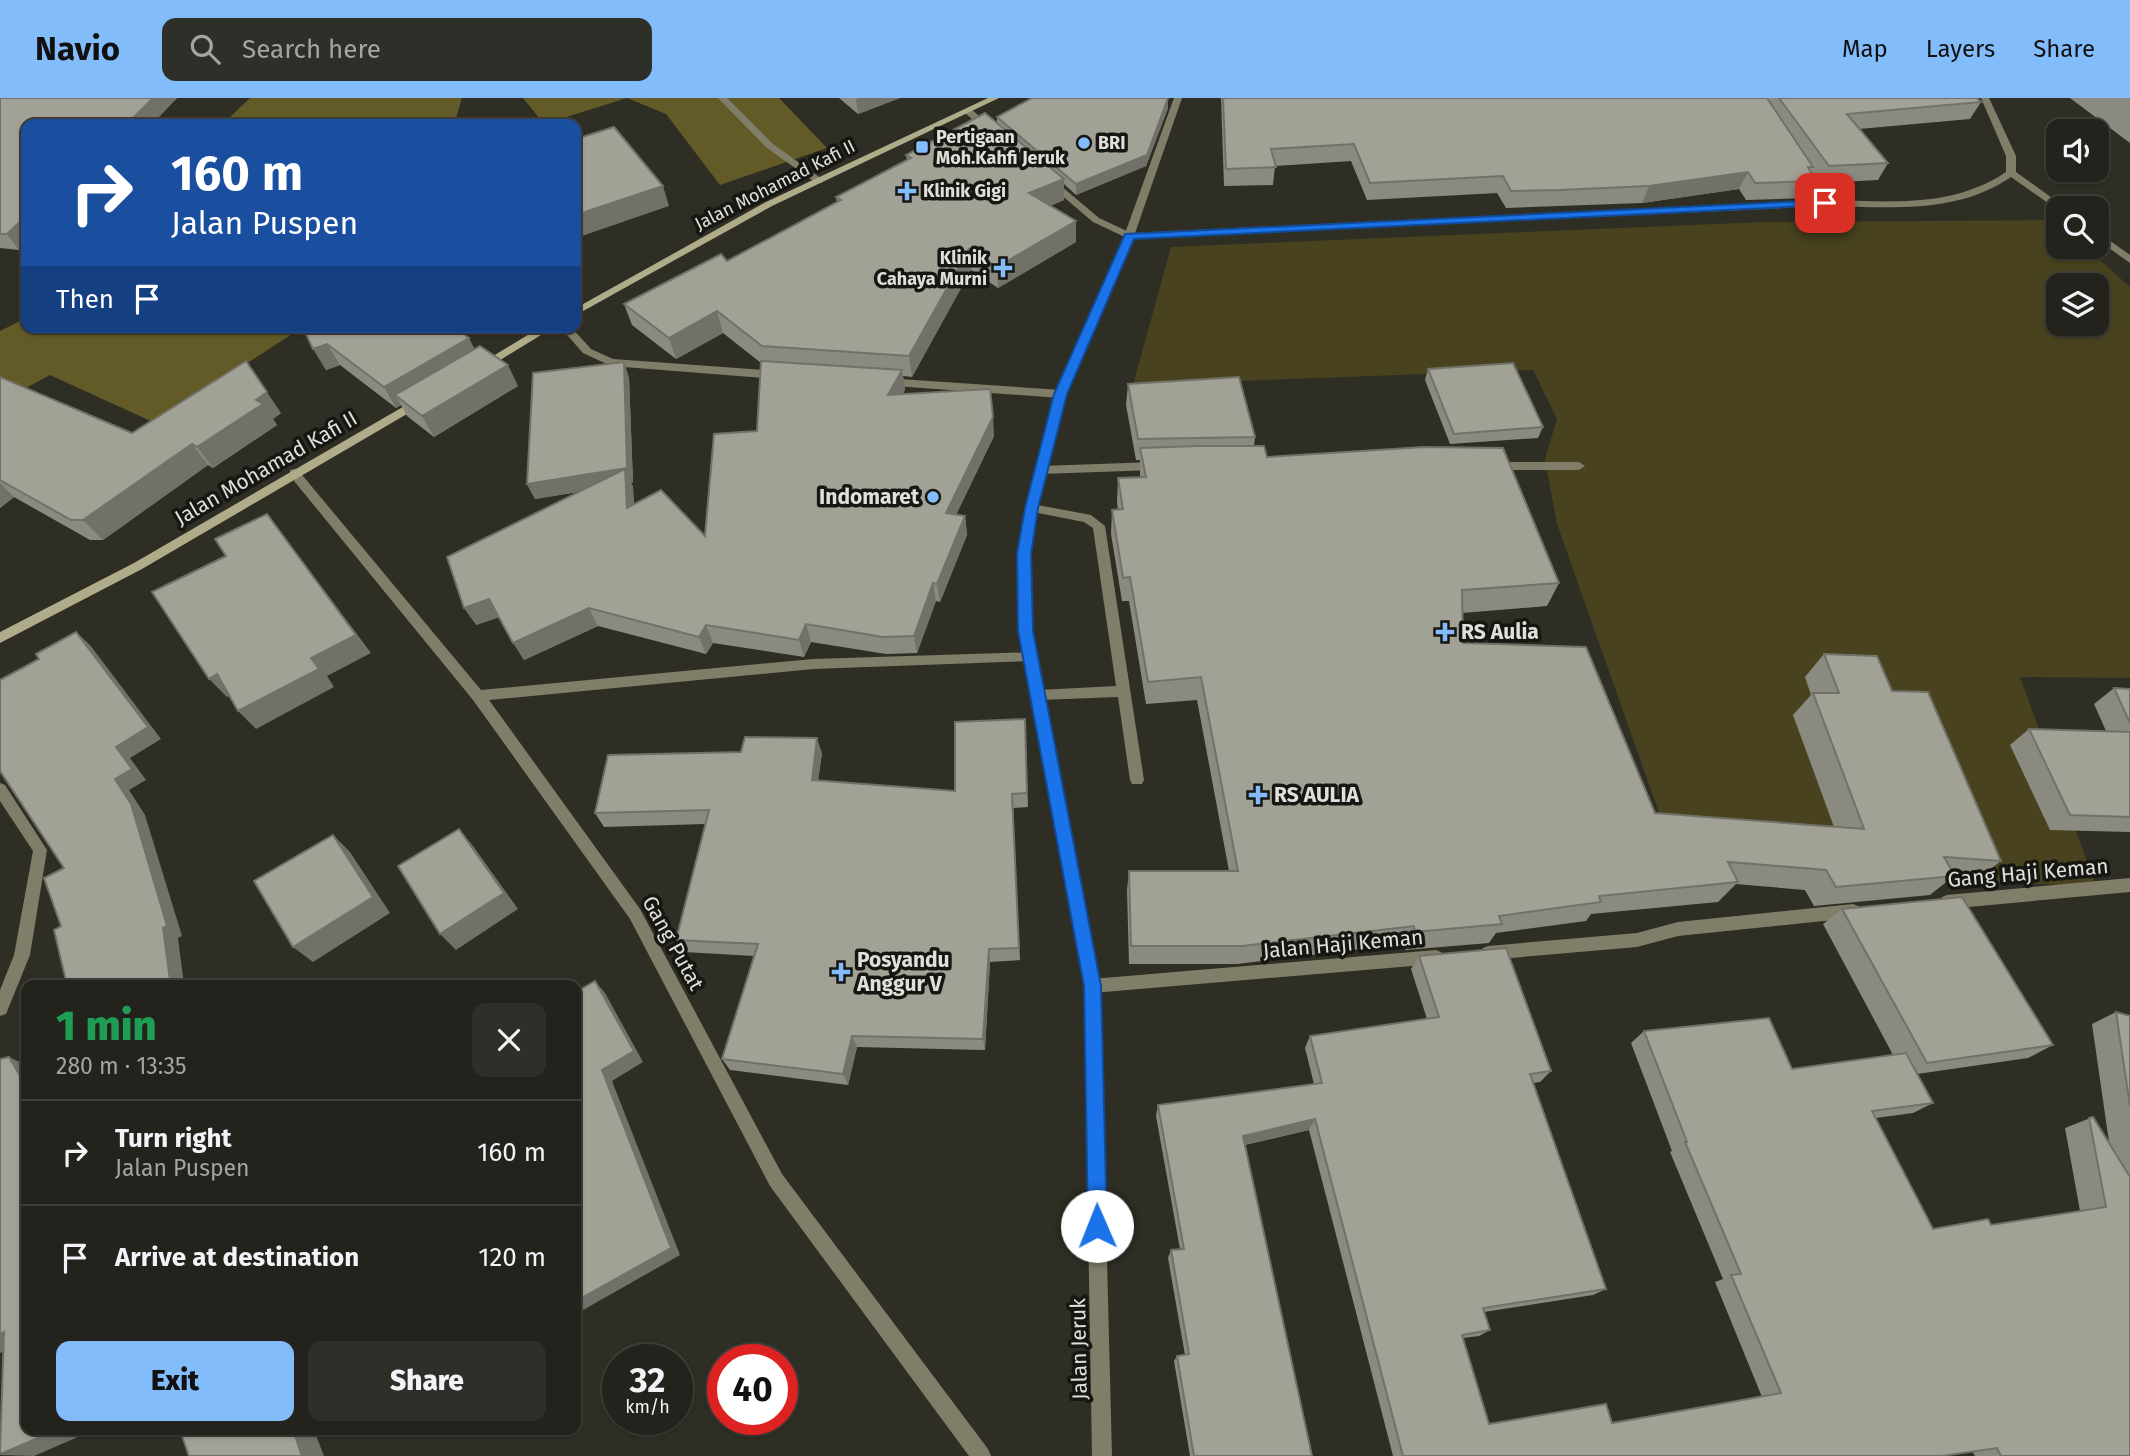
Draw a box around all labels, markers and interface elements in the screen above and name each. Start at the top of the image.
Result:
search box [162,18,652,81]
text: Navio [35,29,120,69]
icon: search [186,30,224,68]
text: Search here [242,34,381,65]
text: Map [1842,35,1888,63]
text: Layers [1926,35,1995,63]
text: Share [2033,35,2095,63]
map controls [2046,119,2109,336]
button: sound [2046,119,2109,182]
place label: Pertigaan Moh.Kahfi Jeruk [936,126,1066,169]
place label: BRI [1098,132,1126,154]
street label: Jalan Mohamad Kafi II [691,135,859,235]
marker: BRI [1076,135,1092,151]
marker: Pertigaan Moh.Kahfi Jeruk [914,139,930,155]
text: 160 m [171,144,303,203]
icon: right [56,147,147,238]
pin [1795,173,1855,233]
place label: Klinik Gigi [923,180,1006,202]
marker: Klinik Gigi [897,181,917,201]
icon: arrive [1806,184,1844,222]
button: search [2046,196,2109,259]
text: Jalan Puspen [171,204,358,242]
place label: Klinik Cahaya Murni [877,247,988,290]
marker: Klinik Cahaya Murni [993,258,1013,278]
button: layers [2046,273,2109,336]
icon: arrive [128,280,166,318]
text: Then [56,284,114,315]
street label: Jalan Mohamad Kafi II [170,405,362,531]
place label: Indomaret [819,484,920,510]
marker: Indomaret [925,489,941,505]
place label: RS Aulia [1461,619,1539,645]
marker: RS Aulia [1435,622,1455,642]
place label: RS AULIA [1274,782,1360,808]
marker: RS AULIA [1248,785,1268,805]
street label: Gang Haji Keman [1946,853,2110,893]
street label: Gang Putat [636,891,710,995]
street label: Jalan Haji Keman [1262,924,1424,964]
place label: Posyandu Anggur V [856,947,950,997]
marker: Posyandu Anggur V [831,962,851,982]
text: 1 min [56,1001,157,1051]
button: close [472,1003,546,1077]
text: 280 m · 13:35 [56,1052,187,1080]
text: Turn right [115,1123,232,1154]
icon: right [56,1134,94,1172]
text: 160 m [477,1137,546,1168]
text: Jalan Puspen [115,1154,250,1182]
position arrow [1060,1189,1134,1263]
icon: arrive [56,1239,94,1277]
text: Arrive at destination [115,1242,359,1273]
text: 120 m [478,1242,546,1273]
street label: Jalan Jeruk [1065,1298,1093,1400]
button: Exit [56,1341,294,1421]
button: Share [308,1341,546,1421]
speed limit sign: 40 [707,1344,798,1435]
text: 32 [630,1359,665,1401]
text: km/h [625,1396,670,1418]

